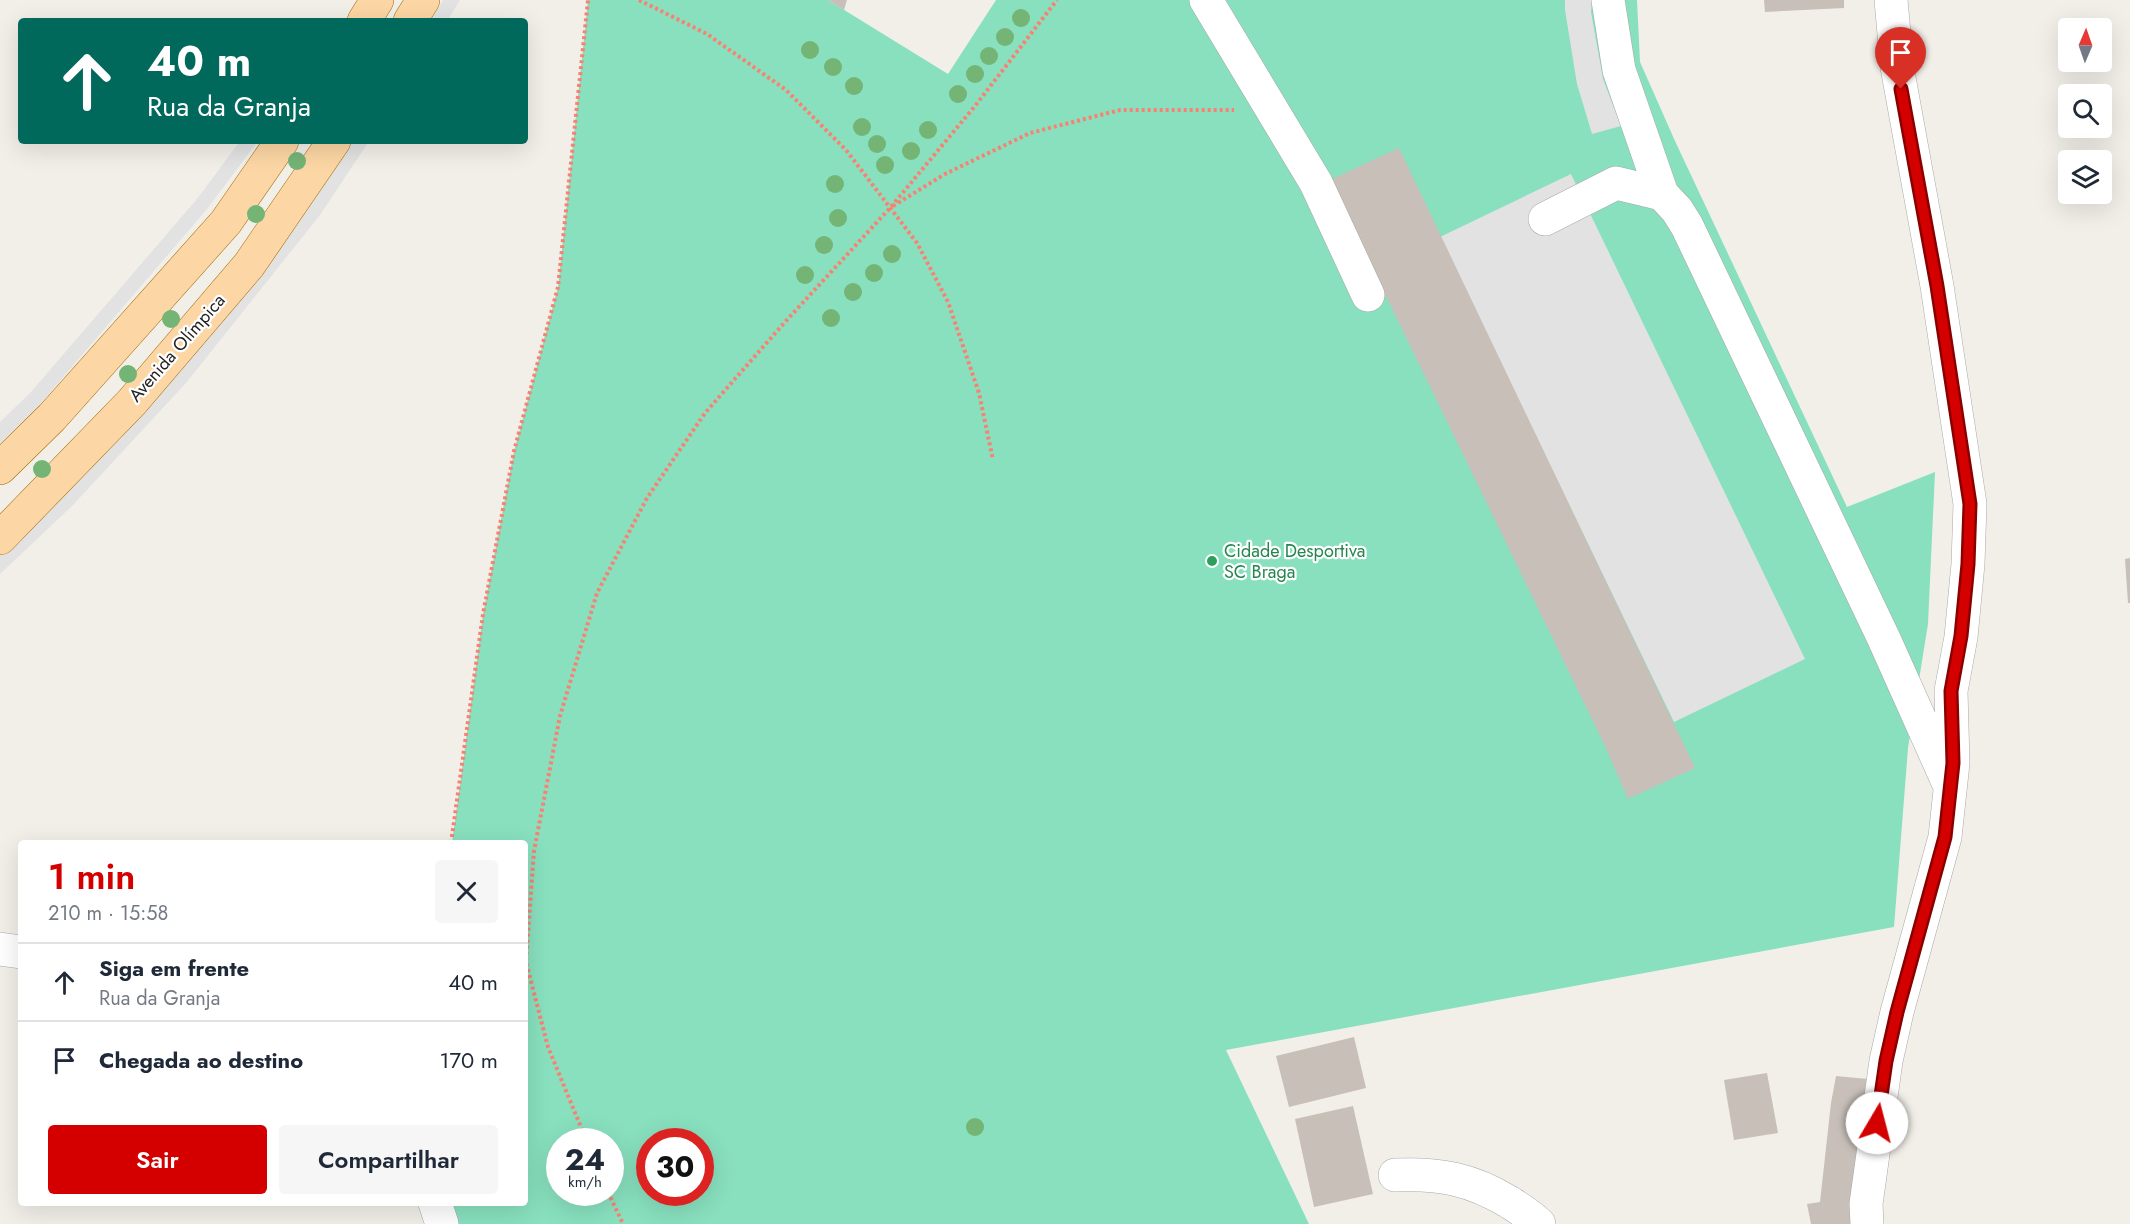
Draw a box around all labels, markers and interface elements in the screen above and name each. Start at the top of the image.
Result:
north arrow [2058,18,2112,72]
map controls [2058,18,2112,204]
pin [1875,27,1926,89]
text: 40 m [147,31,251,92]
icon: arrive [1884,36,1917,69]
icon: ahead [48,42,126,120]
button: search [2058,84,2112,138]
text: Rua da Granja [147,87,311,126]
button: layers [2058,150,2112,204]
street label: Avenida Olímpica [123,288,231,408]
place label: Cidade Desportiva SC Braga [1224,538,1365,585]
marker: Cidade Desportiva SC Braga [1205,554,1219,568]
text: 1 min [48,850,135,902]
button: close [435,860,498,923]
text: 210 m · 15:58 [48,899,168,928]
text: Siga em frente [99,952,249,984]
icon: ahead [48,966,81,999]
text: 40 m [448,966,498,998]
text: Rua da Granja [99,984,220,1013]
icon: arrive [48,1044,81,1077]
text: Chegada ao destino [99,1044,303,1076]
text: 170 m [440,1044,498,1076]
position arrow [1845,1091,1909,1155]
button: Sair [48,1125,267,1194]
button: Compartilhar [279,1125,498,1194]
speed limit sign: 30 [636,1128,714,1206]
text: 24 [565,1138,605,1181]
text: km/h [568,1171,602,1193]

